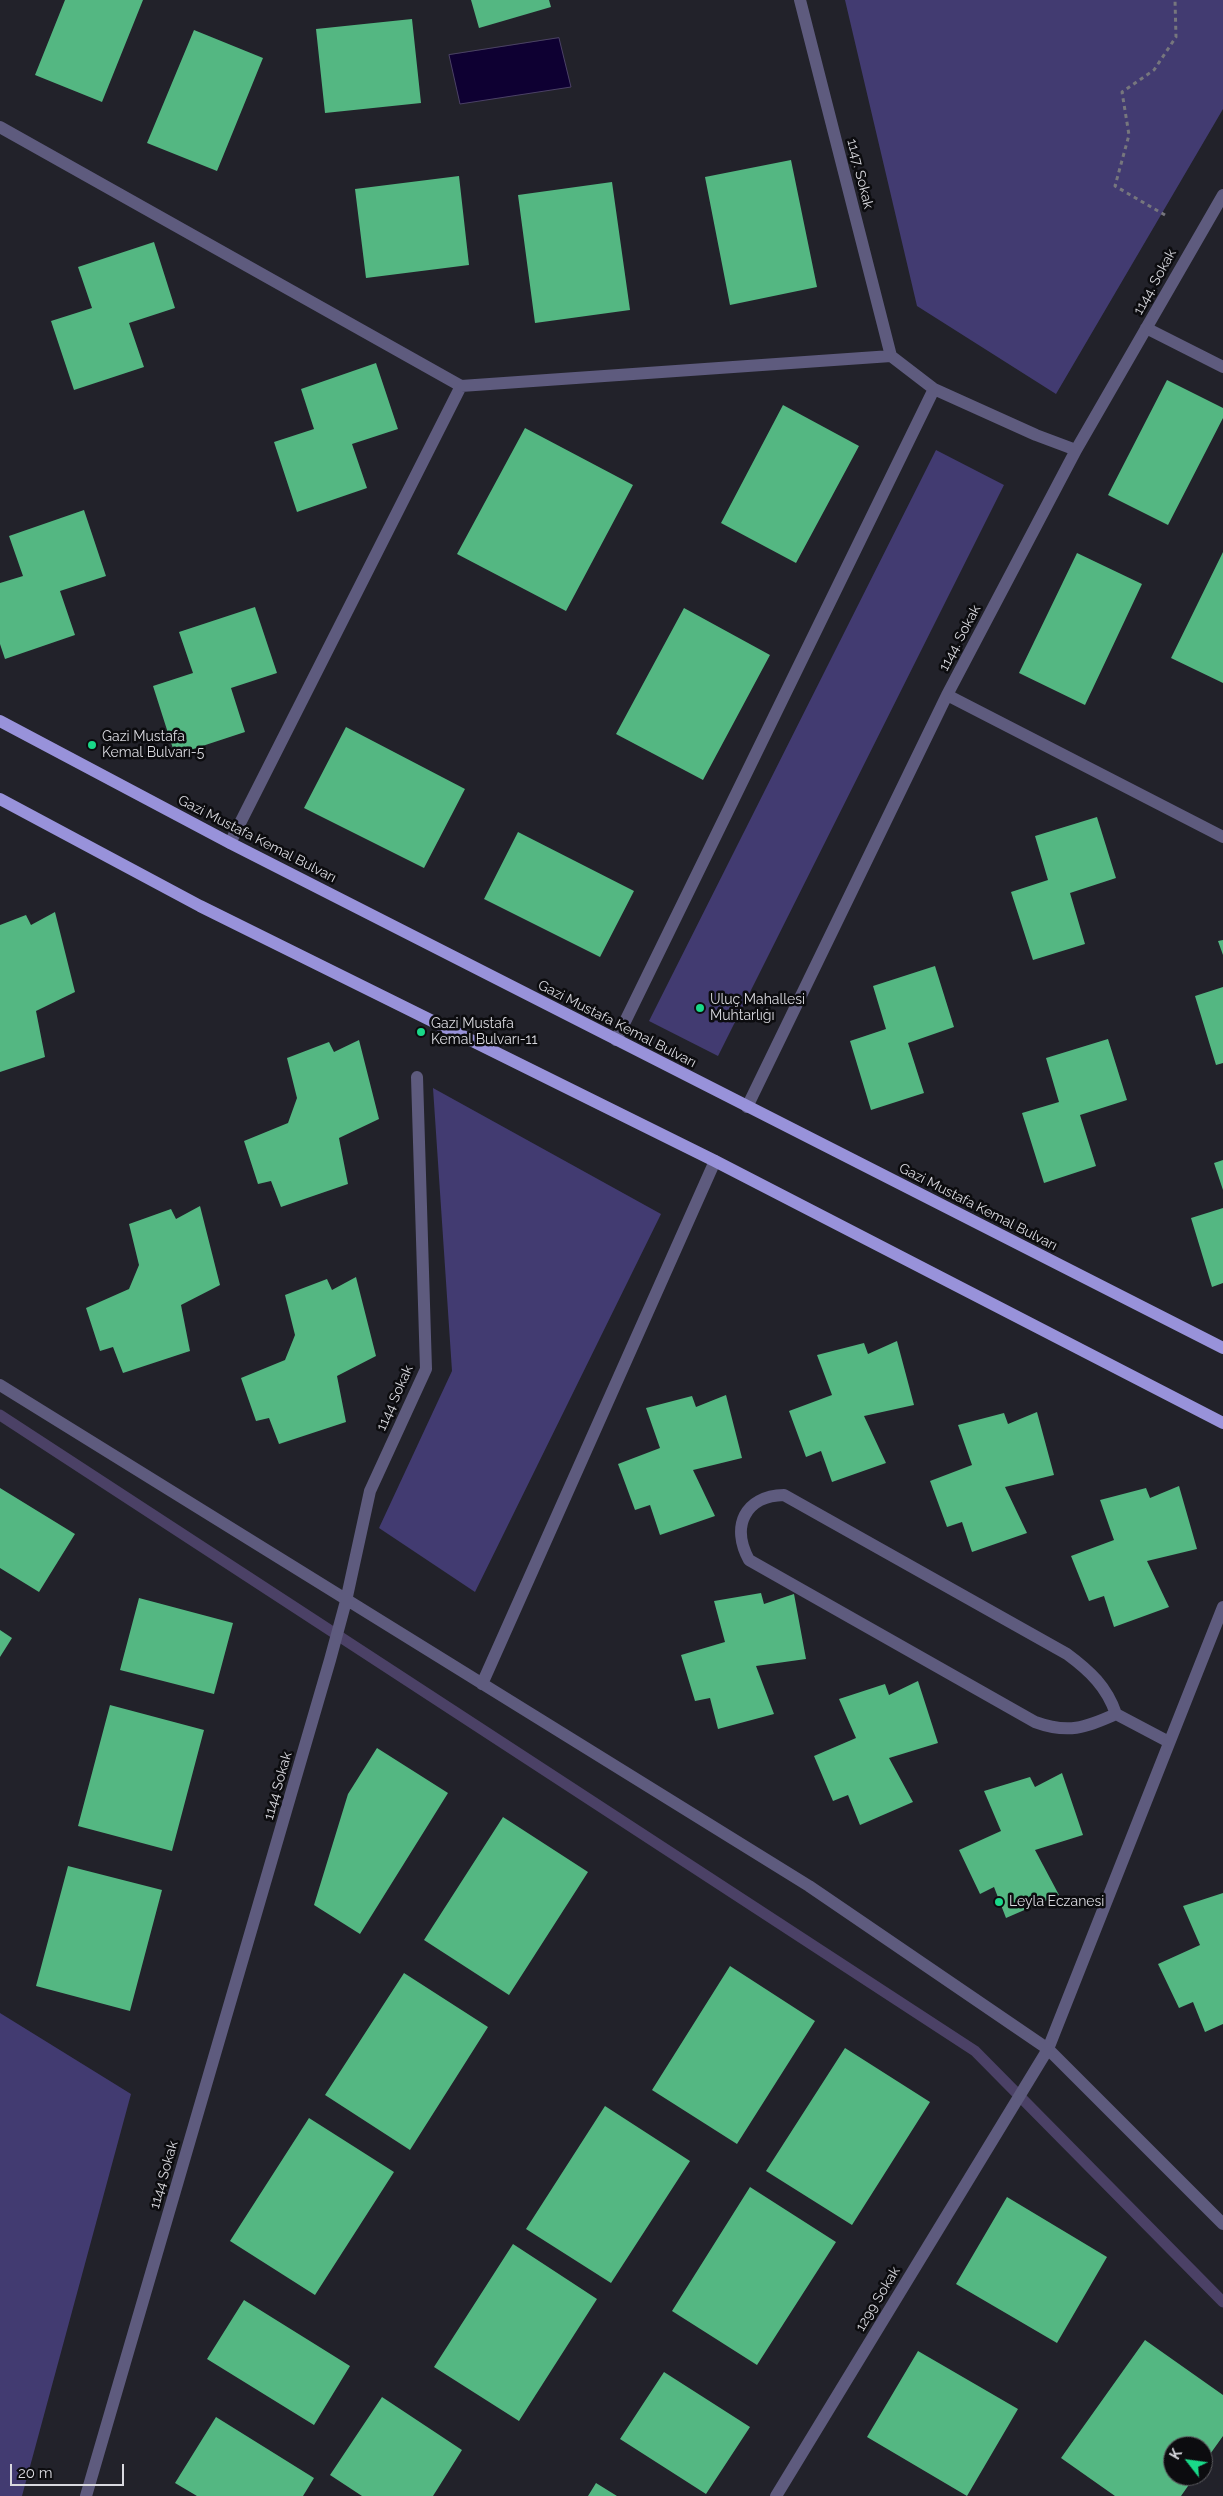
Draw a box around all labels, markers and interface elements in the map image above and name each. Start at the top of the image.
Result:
street label: 1147. Sokak [843,137,877,211]
street label: 1144. Sokak [1130,246,1180,318]
street label: 1144. Sokak [936,602,984,674]
place label: Gazi Mustafa Kemal Bulvarı-5 [102,729,204,762]
marker: Gazi Mustafa Kemal Bulvarı-5 [86,739,98,751]
street label: Gazi Mustafa Kemal Bulvarı [175,792,339,886]
street label: Gazi Mustafa Kemal Bulvarı [535,977,699,1071]
place label: Uluç Mahallesi Muhtarlığı [710,992,805,1024]
marker: Uluç Mahallesi Muhtarlığı [694,1002,706,1014]
place label: Gazi Mustafa Kemal Bulvarı-11 [431,1016,538,1048]
marker: Gazi Mustafa Kemal Bulvarı-11 [415,1026,427,1038]
street label: Gazi Mustafa Kemal Bulvarı [896,1160,1060,1254]
street label: 1144 Sokak [373,1363,417,1433]
street label: 1144 Sokak [260,1750,296,1822]
place label: Leyla Eczanesi [1009,1894,1104,1910]
marker: Leyla Eczanesi [993,1896,1005,1908]
street label: 1144 Sokak [146,2139,182,2211]
street label: 1299 Sokak [852,2264,904,2334]
north arrow [1163,2436,1213,2486]
text: K [1167,2446,1185,2462]
scale bar [12,2454,126,2486]
text: 20 m [18,2464,53,2482]

